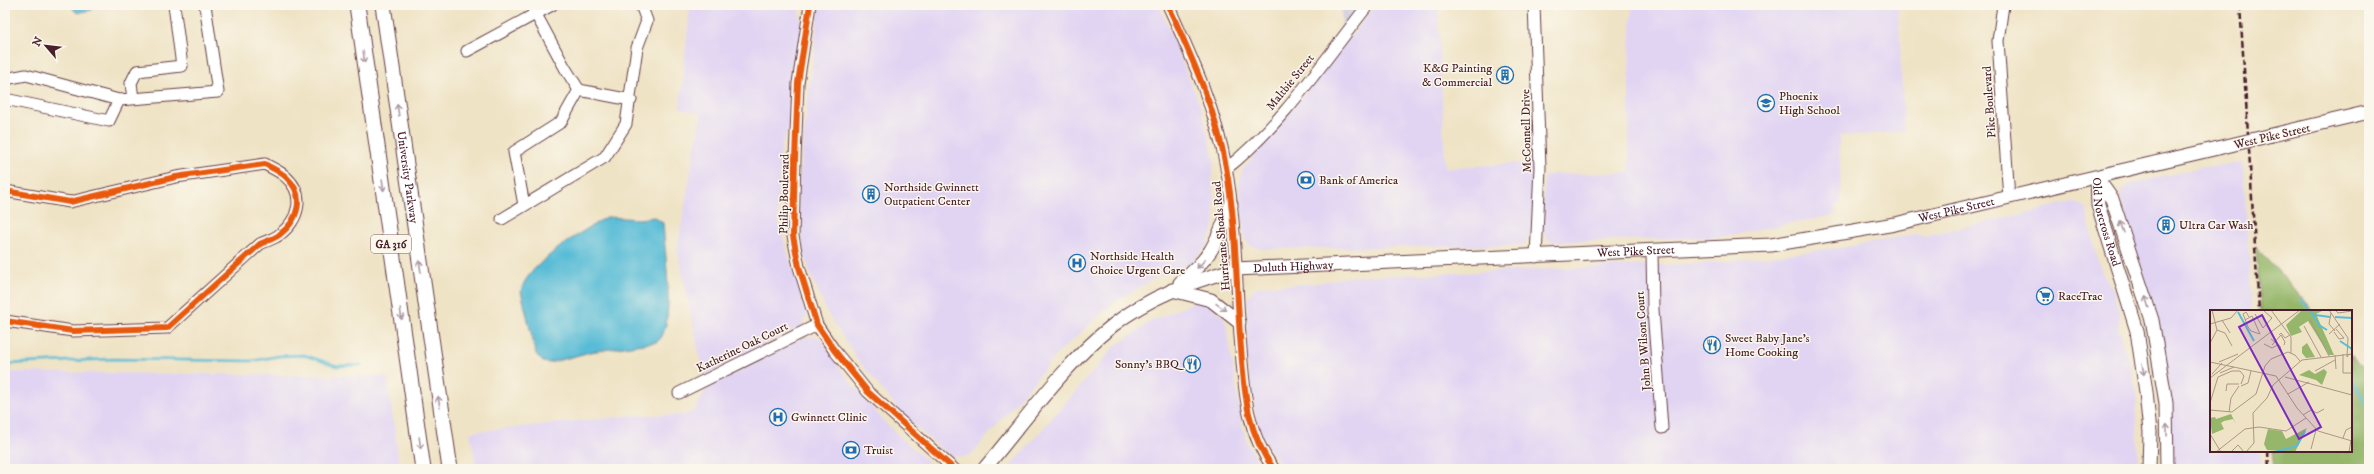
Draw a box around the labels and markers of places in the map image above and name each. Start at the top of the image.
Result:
place label: K&G Painting & Commercial [1422,61,1492,90]
building icon: K&G Painting & Commercial [1495,65,1515,85]
place label: Phoenix High School [1779,89,1840,118]
school or university icon: Phoenix High School [1756,93,1776,113]
bank icon: Bank of America [1296,170,1316,190]
place label: Bank of America [1319,173,1399,188]
place label: Northside Gwinnett Outpatient Center [884,180,979,209]
building icon: Northside Gwinnett Outpatient Center [861,184,881,204]
building icon: Ultra Car Wash [2156,215,2176,235]
place label: Ultra Car Wash [2179,218,2254,233]
place label: Northside Health Choice Urgent Care [1090,249,1185,278]
hospital icon: Northside Health Choice Urgent Care [1067,253,1087,273]
supermarket icon: RaceTrac [2035,286,2055,306]
place label: RaceTrac [2058,289,2102,304]
place label: Sweet Baby Jane's Home Cooking [1725,331,1810,360]
restaurant icon: Sweet Baby Jane's Home Cooking [1702,335,1722,355]
restaurant icon: Sonny's BBQ [1182,354,1202,374]
place label: Sonny's BBQ [1115,357,1185,372]
hospital icon: Gwinnett Clinic [768,407,788,427]
place label: Gwinnett Clinic [791,410,867,425]
bank icon: Truist [841,440,861,460]
place label: Truist [864,443,893,458]

